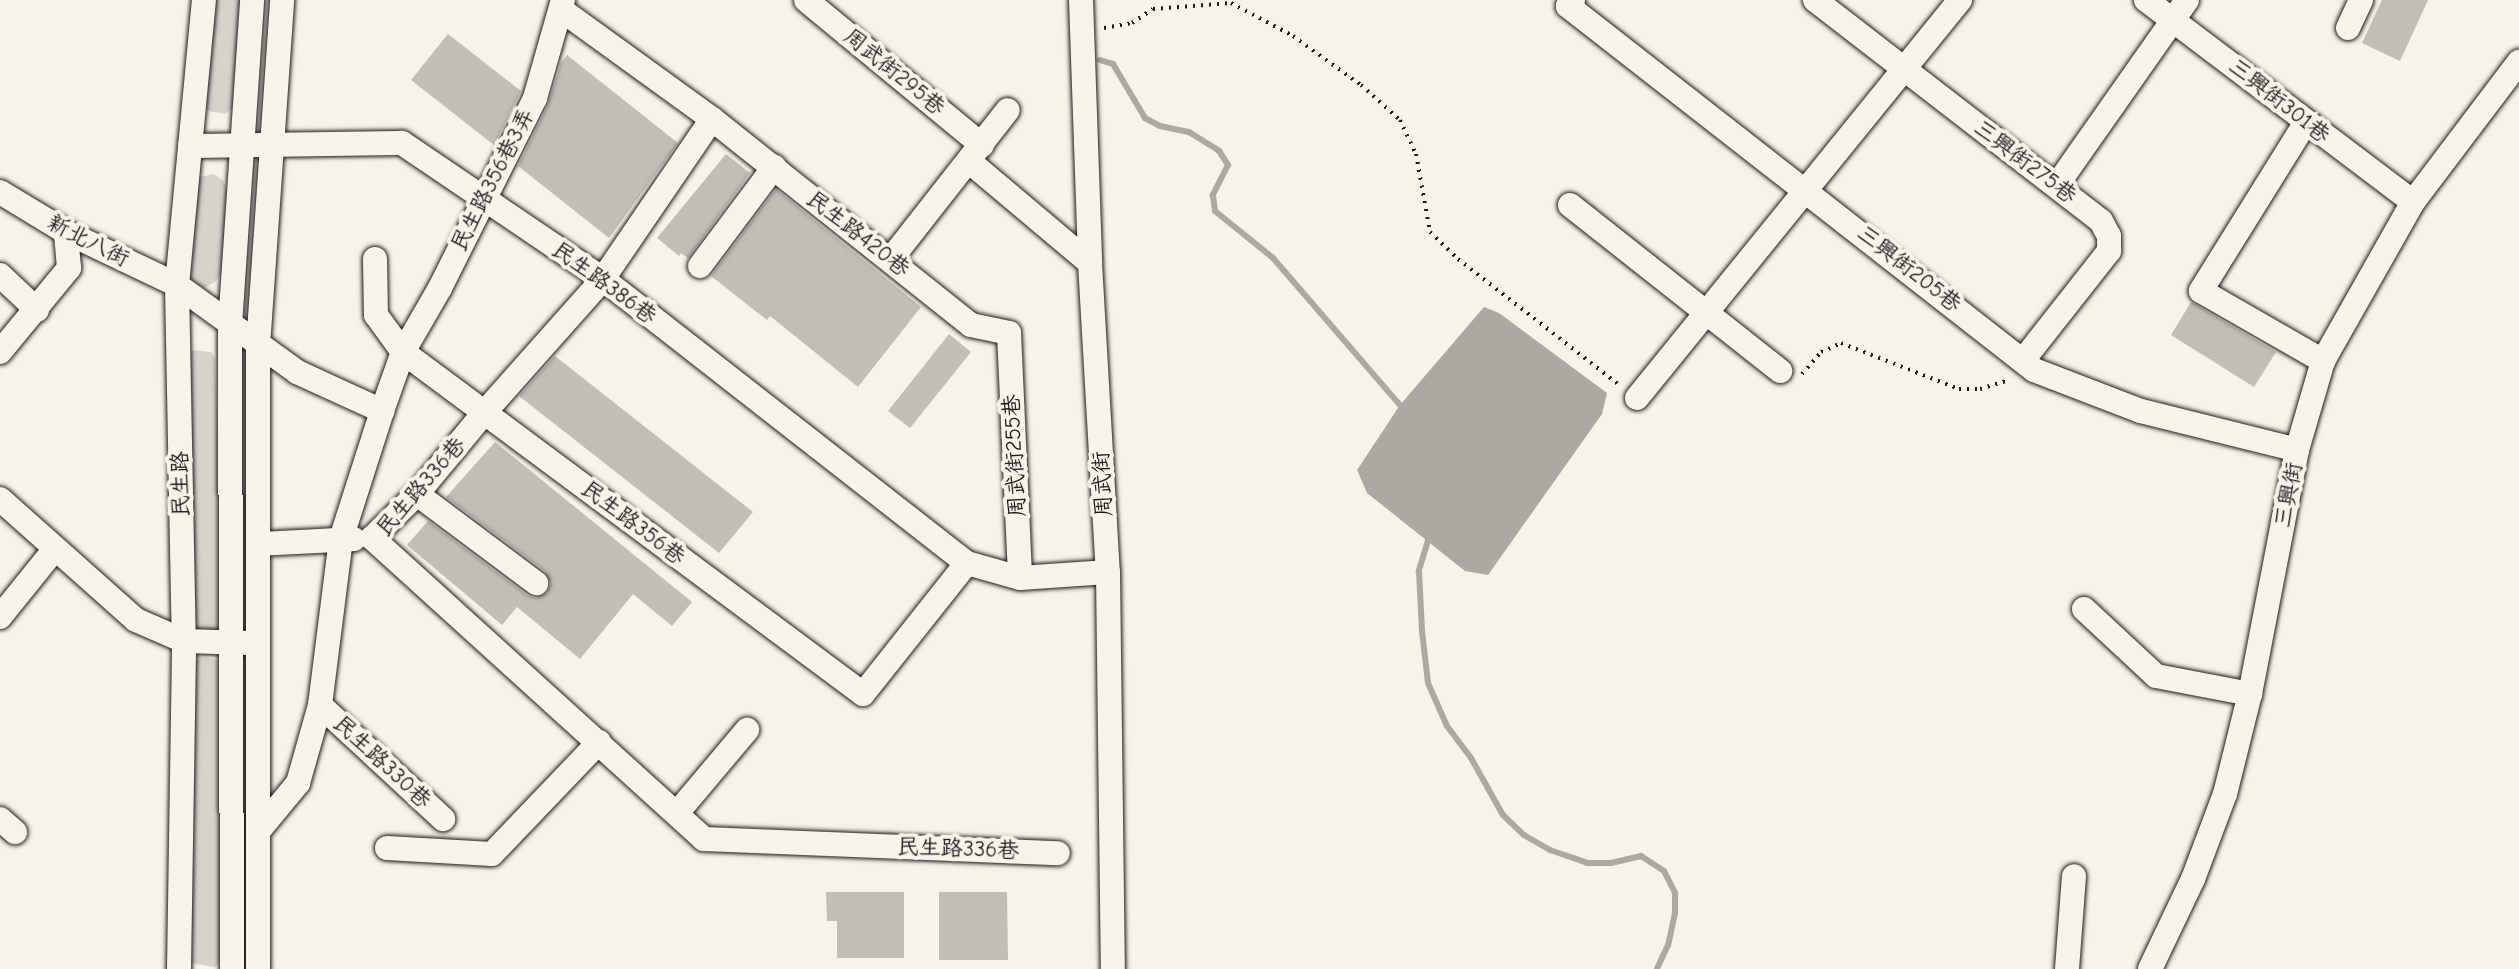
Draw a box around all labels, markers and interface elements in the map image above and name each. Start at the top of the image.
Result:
street label: 周武街295巷 [838,23,950,121]
street label: 三興街301巷 [2223,53,2335,149]
street label: 民生路356巷3弄 [446,104,540,256]
street label: 三興街275巷 [1968,115,2082,209]
street label: 民生路420巷 [801,186,915,282]
street label: 新北八街 [43,209,133,273]
street label: 三興街205巷 [1852,220,1966,318]
street label: 民生路386巷 [547,236,661,330]
street label: 周武街255巷 [999,394,1031,518]
street label: 民生路336巷 [371,432,471,542]
street label: 周武街 [1088,450,1118,518]
street label: 民生路 [167,451,195,517]
street label: 三興街 [2270,460,2308,530]
street label: 民生路356巷 [576,475,690,571]
street label: 民生路330巷 [328,710,436,814]
street label: 民生路336巷 [896,834,1020,864]

